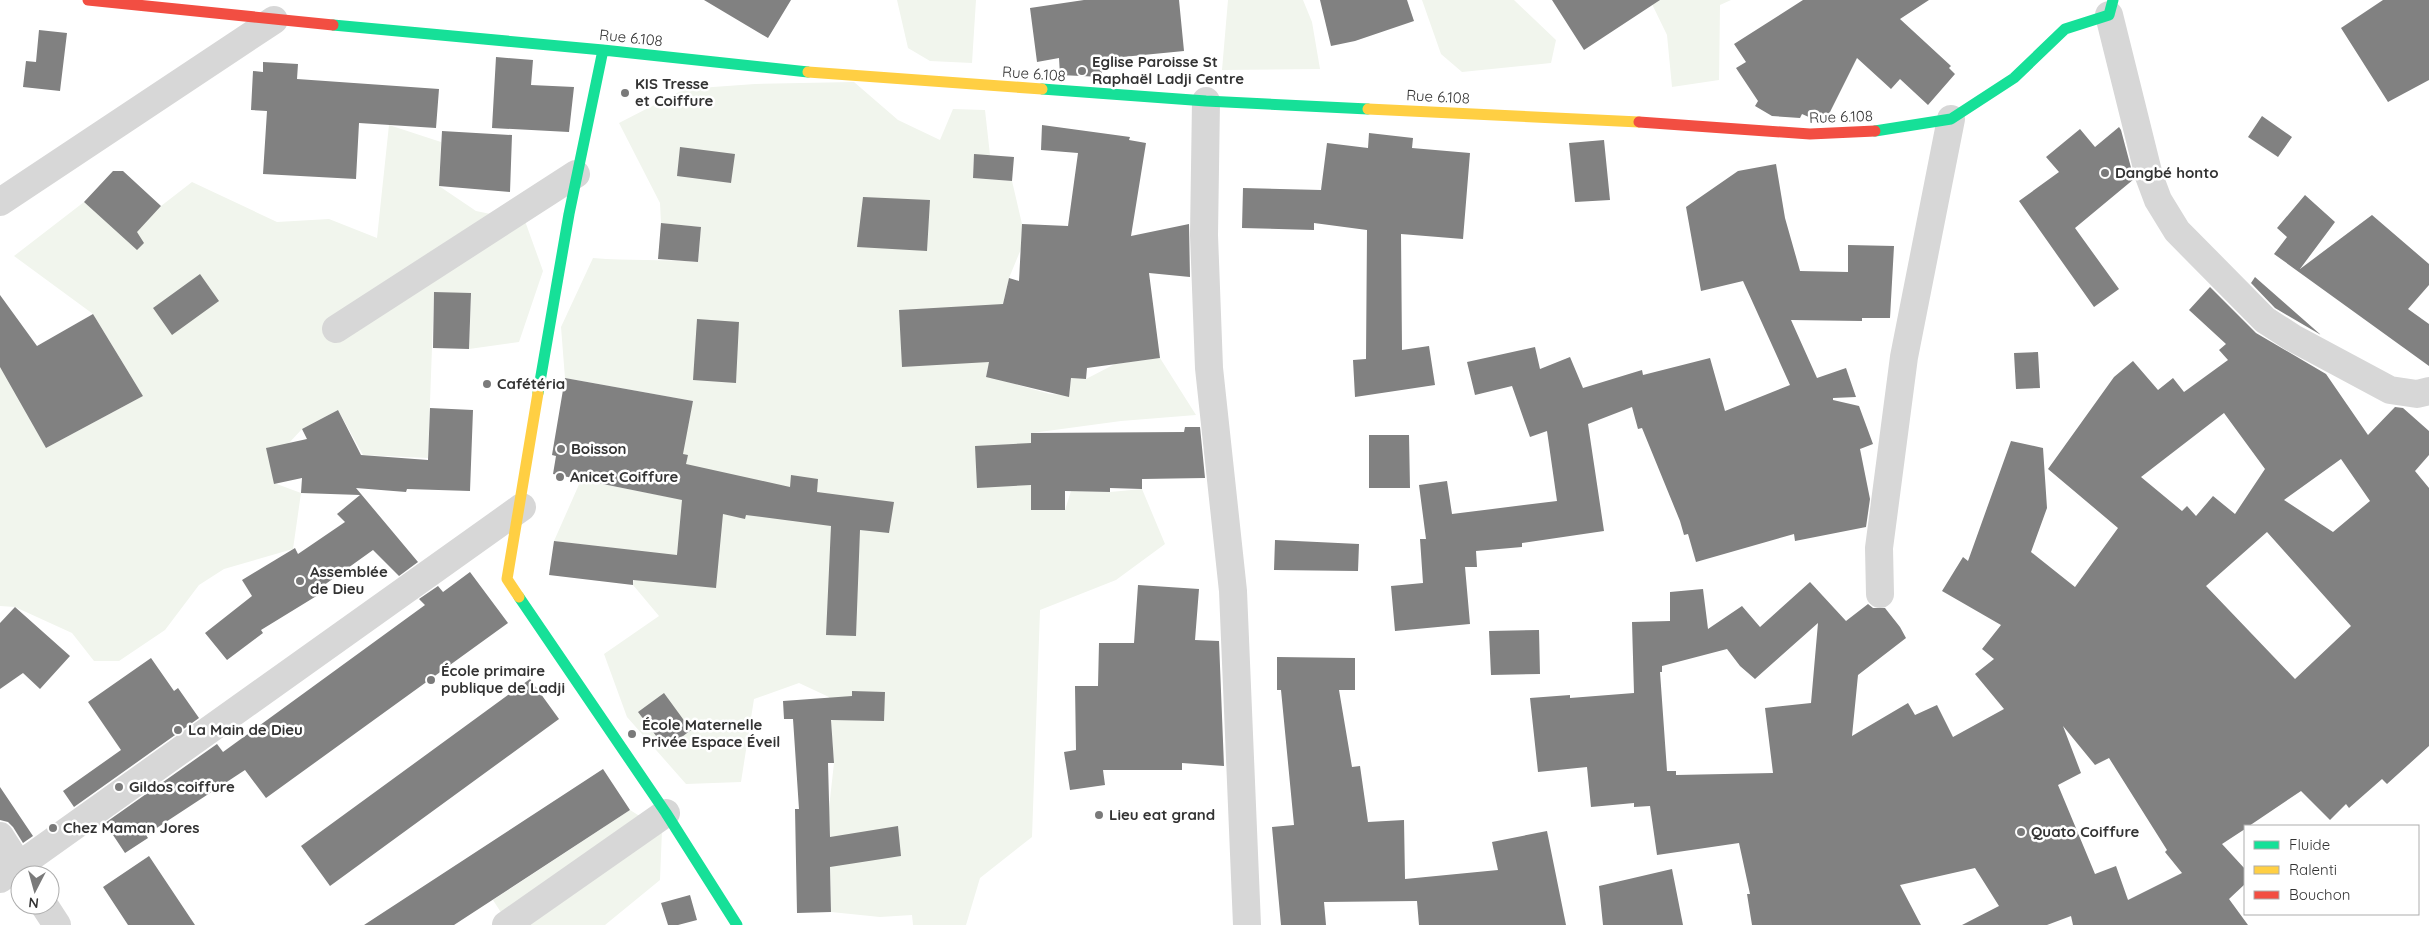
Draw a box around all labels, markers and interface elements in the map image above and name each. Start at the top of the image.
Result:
street label: Rue 6.108 [598,25,664,50]
place label: Eglise Paroisse St Raphaël Ladji Centre [1092,52,1244,88]
street label: Rue 6.108 [1002,62,1066,85]
marker: Eglise Paroisse St Raphaël Ladji Centre [1076,65,1088,77]
place label: KIS Tresse et Coiffure [635,74,714,110]
street label: Rue 6.108 [1406,85,1470,108]
marker: KIS Tresse et Coiffure [619,87,631,99]
street label: Rue 6.108 [1809,106,1873,127]
place label: Dangbé honto [2115,163,2219,182]
marker: Dangbé honto [2099,167,2111,179]
place label: Cafétéria [497,374,565,393]
marker: Cafétéria [481,378,493,390]
place label: Boisson [571,439,626,458]
marker: Boisson [555,443,567,455]
place label: Anicet Coiffure [570,467,678,486]
marker: Anicet Coiffure [554,471,566,483]
place label: Assemblée de Dieu [310,562,388,598]
marker: Assemblée de Dieu [294,575,306,587]
place label: École primaire publique de Ladji [441,661,565,697]
marker: École primaire publique de Ladji [425,674,437,686]
place label: École Maternelle Privée Espace Éveil [642,715,780,751]
place label: La Main de Dieu [188,720,303,739]
marker: La Main de Dieu [172,724,184,736]
marker: École Maternelle Privée Espace Éveil [626,728,638,740]
place label: Gildos coiffure [129,777,235,796]
marker: Gildos coiffure [113,781,125,793]
place label: Lieu eat grand [1109,805,1215,824]
marker: Lieu eat grand [1093,809,1105,821]
place label: Chez Maman Jores [63,818,200,837]
marker: Chez Maman Jores [47,822,59,834]
place label: Quato Coiffure [2031,822,2140,841]
legend [2244,825,2419,915]
marker: Quato Coiffure [2015,826,2027,838]
text: Fluide [2289,835,2330,854]
text: Ralenti [2289,860,2337,879]
north arrow [10,865,60,915]
text: Bouchon [2289,885,2350,904]
text: N [28,893,40,912]

